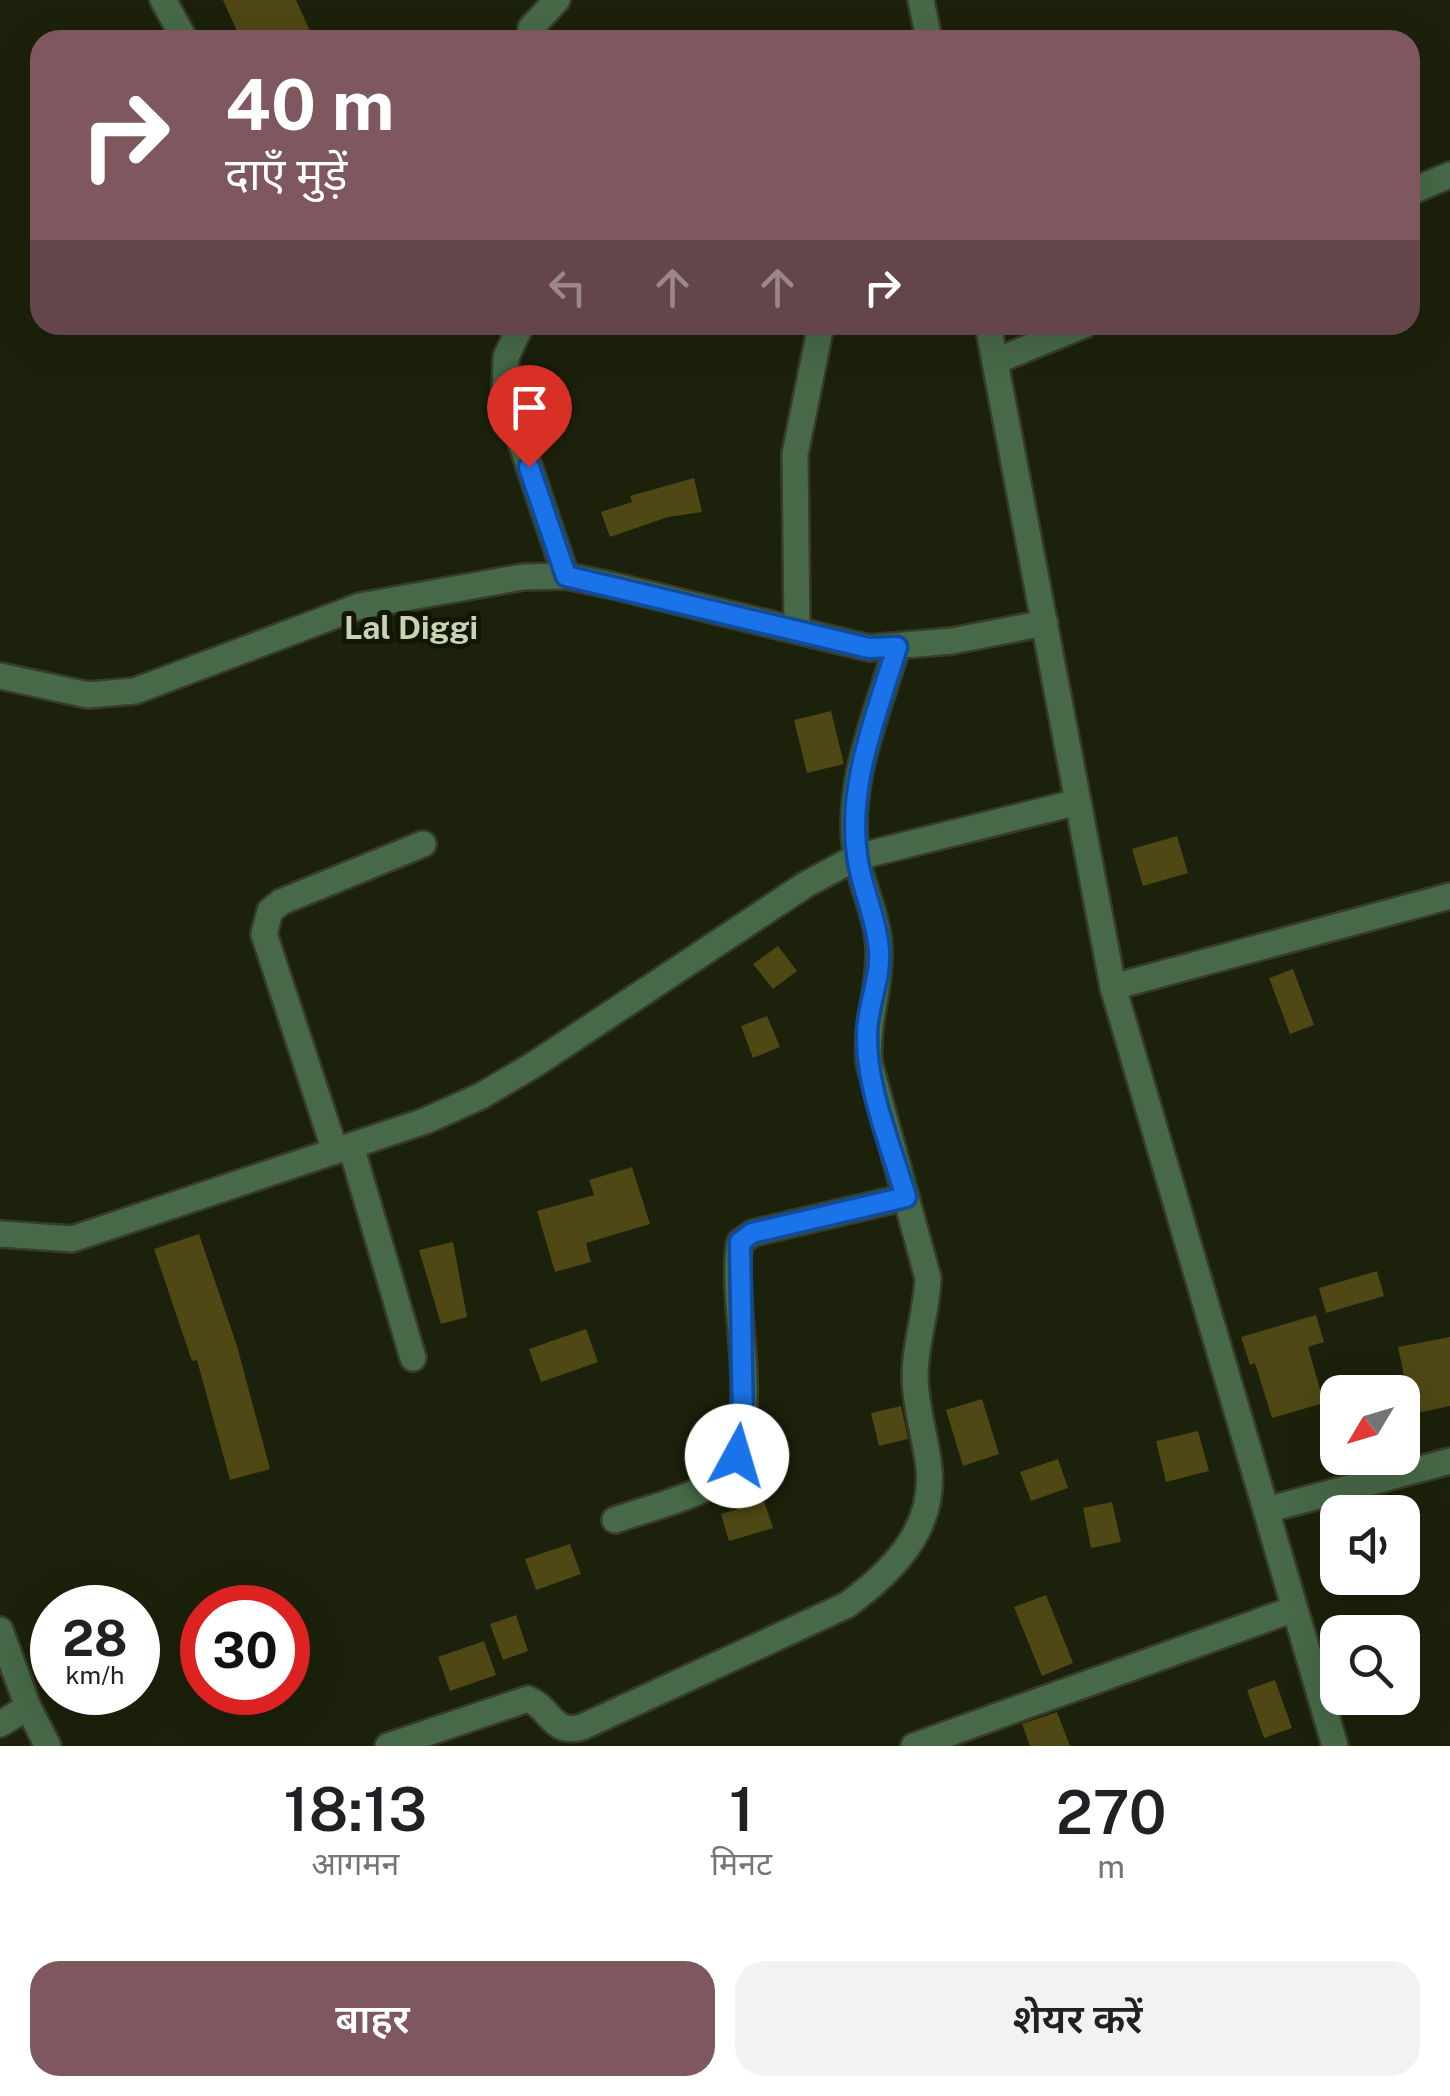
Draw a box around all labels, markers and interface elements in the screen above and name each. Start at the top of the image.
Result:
text: 40 m [225,63,395,146]
icon: right [60,70,190,200]
text: दाएँ मुड़ें [225,147,347,200]
icon: left [540,260,595,315]
icon: ahead [645,260,700,315]
icon: ahead [750,260,805,315]
icon: right [855,260,910,315]
pin [487,365,572,468]
icon: arrive [502,380,557,435]
district label: Lal Diggi [344,609,478,646]
north arrow [1320,1375,1420,1475]
map controls [1320,1375,1420,1715]
position arrow [685,1404,789,1508]
button: sound [1320,1495,1420,1595]
speed limit sign: 30 [180,1585,310,1715]
text: 28 [62,1608,128,1667]
button: search [1320,1615,1420,1715]
text: km/h [66,1660,124,1690]
text: 18:13 [284,1774,427,1845]
text: 1 [729,1774,754,1845]
text: 270 [1056,1777,1166,1848]
text: आगमन [312,1845,399,1882]
text: मिनट [711,1845,772,1882]
text: m [1097,1848,1125,1885]
button: बाहर [30,1961,715,2076]
button: शेयर करें [735,1961,1420,2076]

